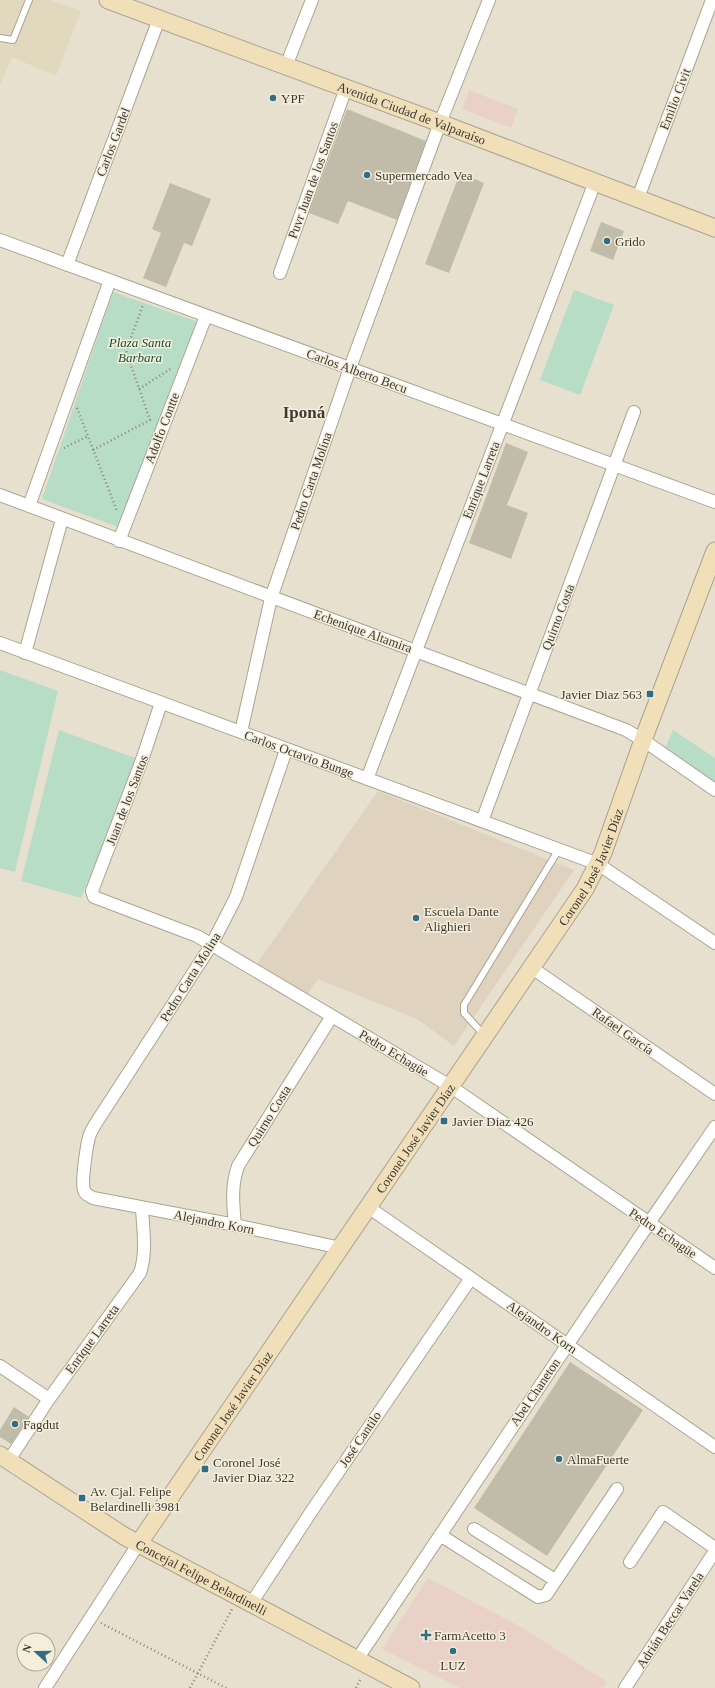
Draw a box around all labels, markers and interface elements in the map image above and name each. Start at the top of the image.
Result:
street label: Emilio Civit [656,66,694,132]
street label: Avenida Ciudad de Valparaíso [335,78,488,147]
place label: YPF [281,91,305,106]
marker: YPF [268,93,278,103]
street label: Carlos Gardel [93,105,133,179]
street label: Puvr Juan de los Santos [285,119,341,241]
place label: Supermercado Vea [375,168,473,183]
marker: Supermercado Vea [362,170,372,180]
place label: Grido [615,234,645,249]
marker: Grido [602,236,612,246]
park label: Plaza Santa Barbara [108,335,172,365]
street label: Carlos Alberto Becu [305,346,410,396]
street label: Adolfo Contte [142,390,182,466]
district label: Iponá [283,403,326,422]
street label: Pedro Carta Molina [287,430,335,532]
street label: Enrique Larreta [459,439,503,521]
street label: Quirno Costa [539,582,578,652]
street label: Echenique Altamira [312,606,414,656]
place label: Javier Diaz 563 [560,687,642,702]
marker: Javier Diaz 563 [645,689,655,699]
street label: Carlos Octavio Bunge [242,727,356,781]
street label: Juan de los Santos [103,753,151,847]
street label: Coronel José Javier Díaz [555,806,626,928]
place label: Escuela Dante Alighieri [424,904,499,934]
marker: Escuela Dante Alighieri [411,913,421,923]
street label: Pedro Carta Molina [156,929,224,1024]
street label: Rafael García [589,1004,657,1058]
street label: Pedro Echagüe [357,1026,432,1080]
street label: Coronel José Javier Díaz [372,1080,458,1196]
street label: Quirno Costa [244,1082,294,1150]
place label: Javier Diaz 426 [452,1114,534,1129]
marker: Javier Diaz 426 [439,1116,449,1126]
street label: Pedro Echagüe [626,1205,700,1261]
street label: Alejandro Korn [172,1207,256,1237]
street label: Alejandro Korn [504,1297,580,1357]
street label: Enrique Larreta [62,1301,122,1377]
street label: Coronel José Javier Díaz [190,1348,275,1464]
street label: Abel Chaneton [507,1355,563,1429]
street label: José Cantilo [336,1408,384,1470]
place label: Fagdut [23,1417,60,1432]
marker: Fagdut [10,1419,20,1429]
place label: AlmaFuerte [567,1452,629,1467]
marker: AlmaFuerte [554,1454,564,1464]
place label: Coronel José Javier Diaz 322 [213,1455,295,1485]
marker: Coronel José Javier Diaz 322 [200,1464,210,1474]
place label: Av. Cjal. Felipe Belardinelli 3981 [90,1484,181,1514]
marker: Av. Cjal. Felipe Belardinelli 3981 [77,1493,87,1503]
street label: Concejal Felipe Belardinelli [133,1536,270,1618]
street label: Adrián Beccar Varela [633,1569,707,1671]
place label: FarmAcetto 3 [434,1628,506,1643]
marker: FarmAcetto 3 [421,1630,431,1640]
north arrow [16,1632,56,1672]
text: N [20,1643,34,1654]
marker: LUZ [448,1646,458,1656]
place label: LUZ [440,1658,466,1673]

